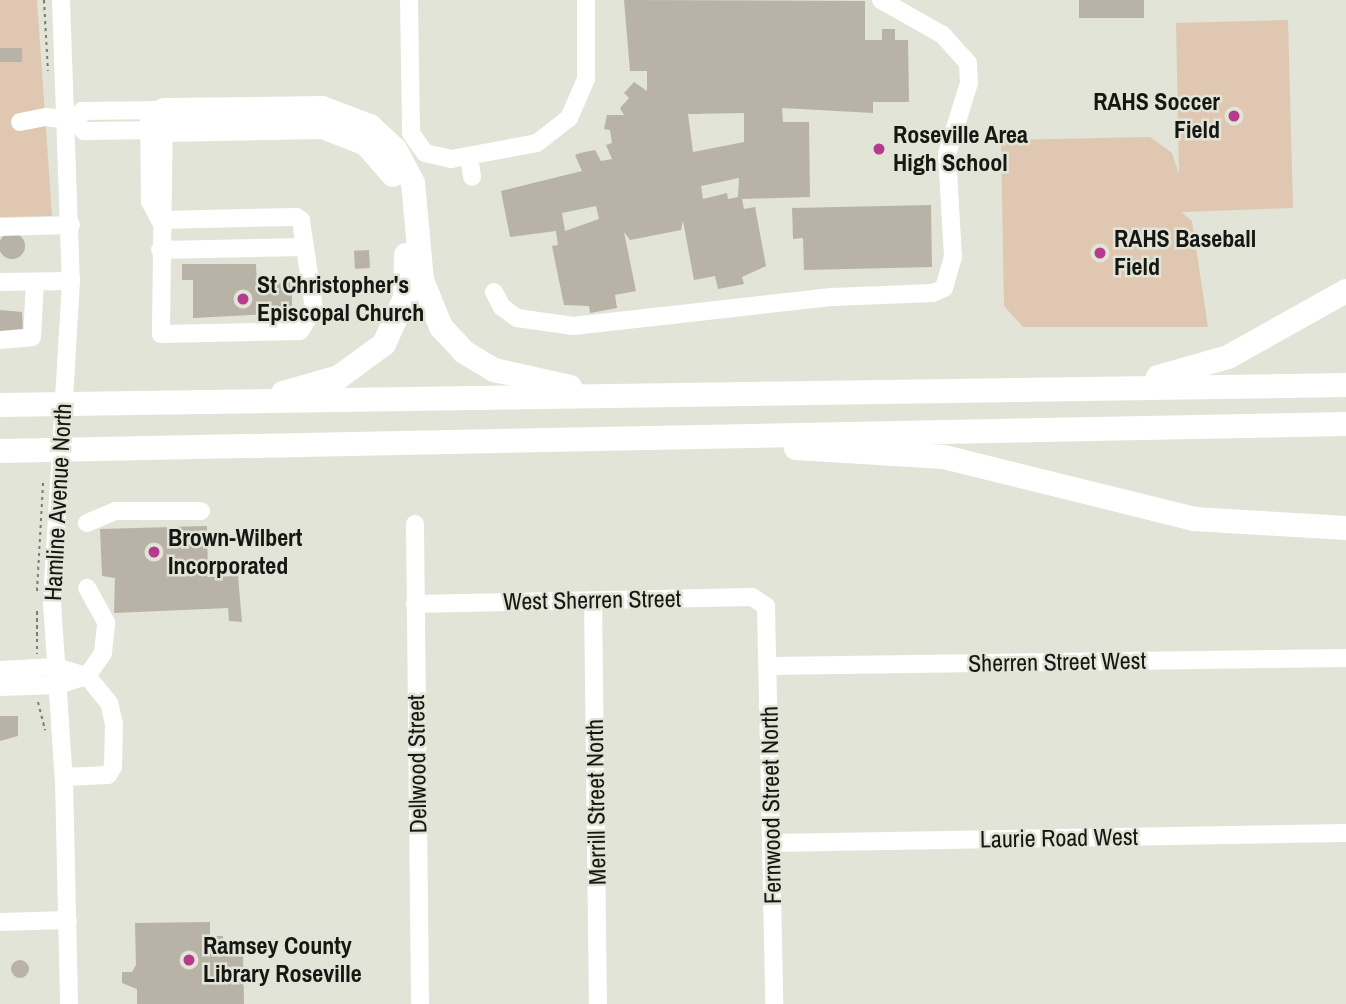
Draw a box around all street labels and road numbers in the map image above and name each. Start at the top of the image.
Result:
street label: Hamline Avenue North [38,402,78,602]
street label: West Sherren Street [503,584,681,616]
street label: Sherren Street West [968,646,1146,678]
street label: Dellwood Street [401,694,433,834]
street label: Fernwood Street North [755,706,787,904]
street label: Merrill Street North [580,719,612,885]
street label: Laurie Road West [980,822,1138,854]

